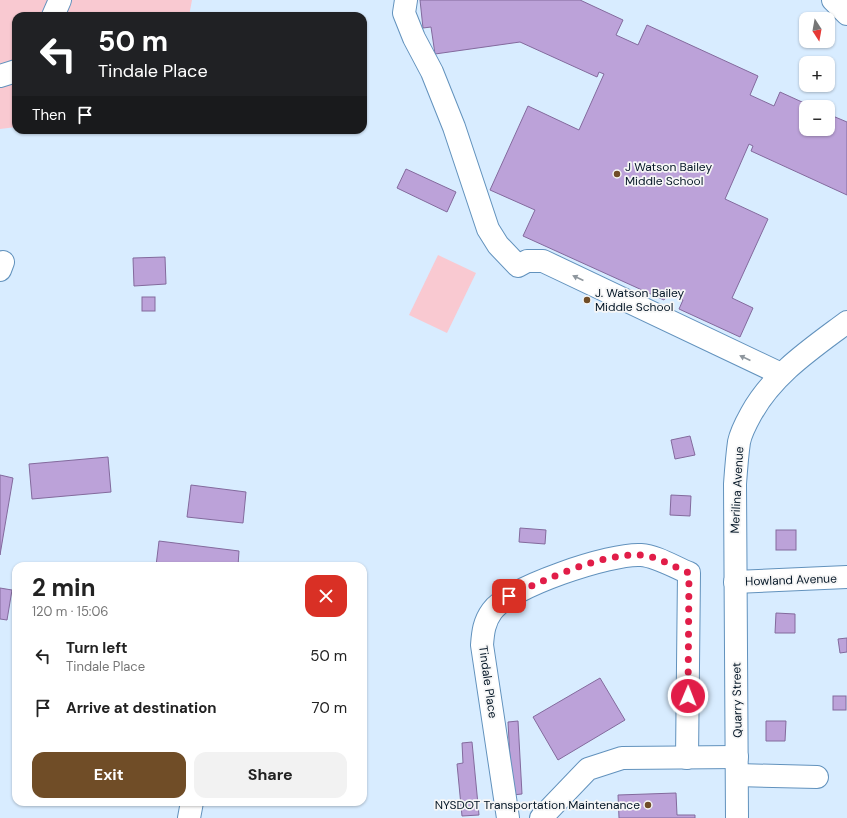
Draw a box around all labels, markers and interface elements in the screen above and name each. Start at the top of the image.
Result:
north arrow [799,12,835,48]
map controls [799,12,835,136]
text: 50 m [98,23,168,60]
icon: left [32,28,84,80]
button: + [799,56,835,92]
text: Tindale Place [98,59,208,83]
button: − [799,100,835,136]
icon: arrive [74,104,96,126]
text: Then [32,105,66,125]
place label: J Watson Bailey Middle School [625,159,712,189]
marker: J Watson Bailey Middle School [612,169,622,179]
one-way arrow [572,275,583,281]
place label: J. Watson Bailey Middle School [595,285,685,315]
marker: J. Watson Bailey Middle School [582,295,592,305]
one-way arrow [740,355,751,361]
street label: Merilina Avenue [727,446,747,534]
street label: Howland Avenue [745,570,837,590]
text: 2 min [32,572,95,603]
button: close [305,575,347,617]
pin [492,579,526,613]
icon: arrive [498,585,520,607]
text: 120 m · 15:06 [32,603,109,620]
text: Turn left [66,638,127,658]
icon: left [32,645,54,667]
street label: Tindale Place [475,645,501,719]
text: 50 m [310,646,347,666]
text: Tindale Place [66,658,145,675]
street label: Quarry Street [728,662,746,738]
position arrow [667,675,709,717]
icon: arrive [32,697,54,719]
text: Arrive at destination [66,698,217,718]
text: 70 m [312,698,347,718]
button: Exit [32,752,186,798]
button: Share [194,752,347,798]
place label: NYSDOT Transportation Maintenance [435,797,640,813]
marker: NYSDOT Transportation Maintenance [643,800,653,810]

